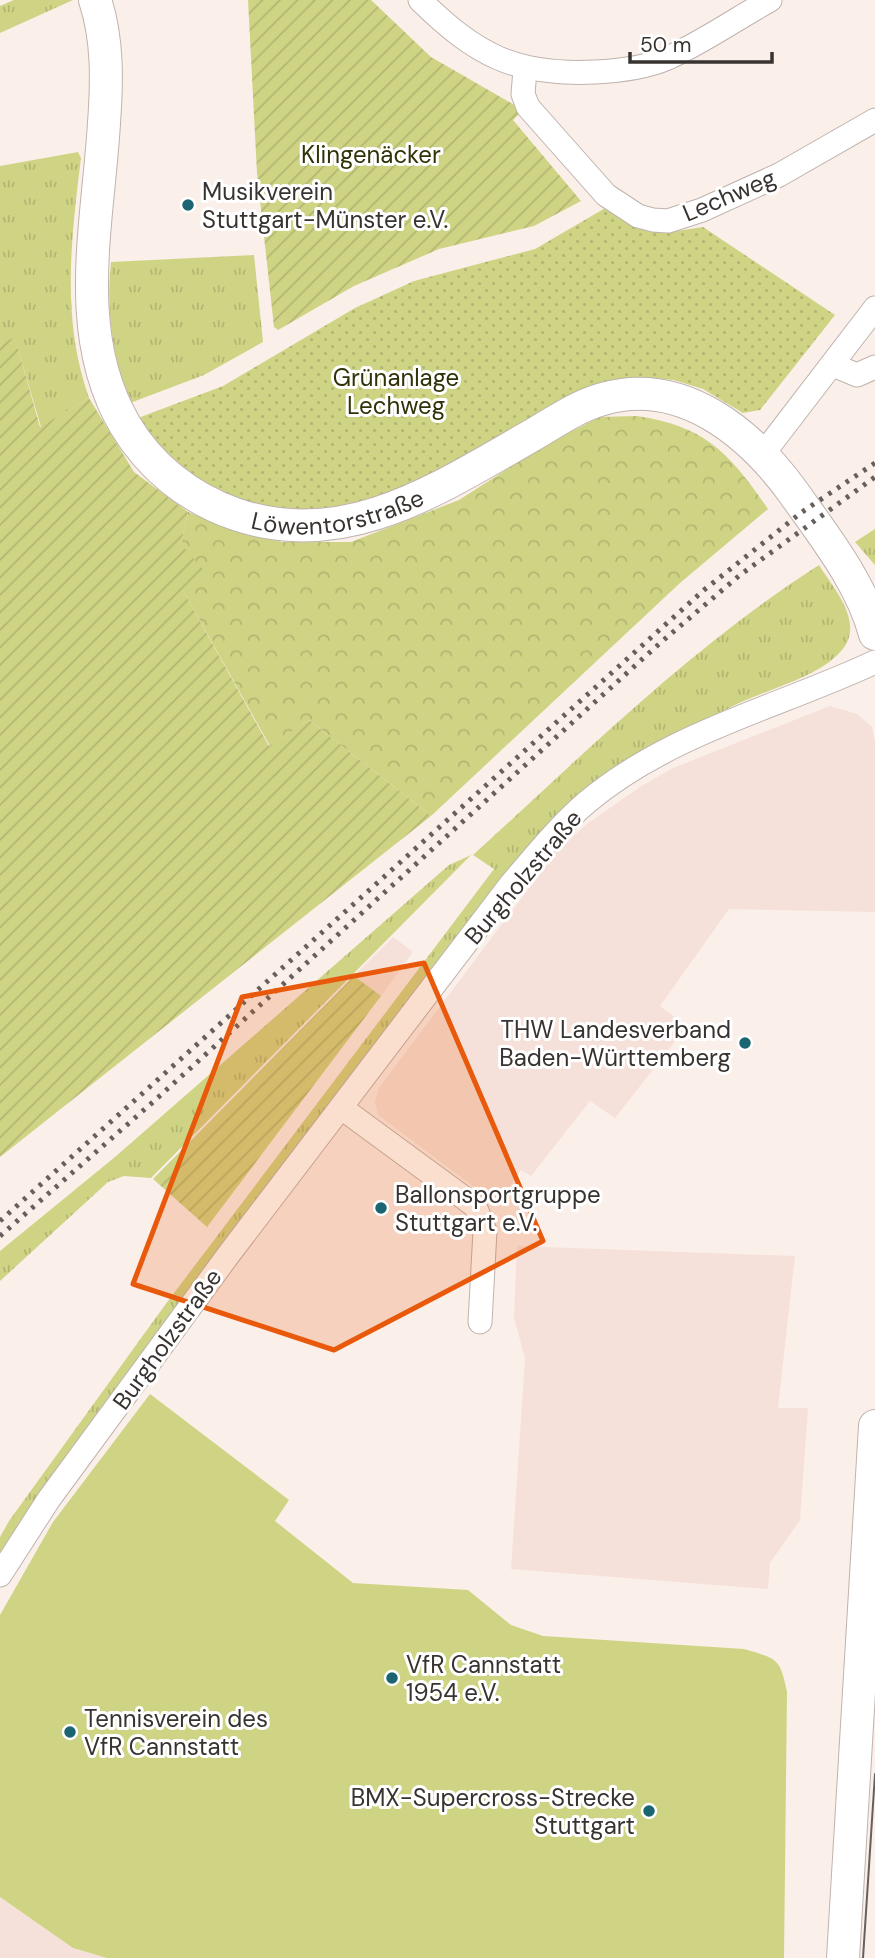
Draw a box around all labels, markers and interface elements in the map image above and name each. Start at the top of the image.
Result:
scale bar [630,21,772,65]
text: 50 m [640,31,691,59]
park label: Klingenäcker [301,139,441,170]
street label: Lechweg [678,162,780,228]
place label: Musikverein Stuttgart-Münster e.V. [202,176,448,235]
marker: Musikverein Stuttgart-Münster e.V. [180,197,196,213]
park label: Grünanlage Lechweg [333,362,459,421]
street label: Löwentorstraße [248,481,428,541]
street label: Burgholzstraße [458,803,588,951]
place label: THW Landesverband Baden-Württemberg [499,1014,731,1073]
marker: THW Landesverband Baden-Württemberg [737,1035,753,1051]
place label: Ballonsportgruppe Stuttgart e.V. [395,1179,601,1238]
marker: Ballonsportgruppe Stuttgart e.V. [373,1200,389,1216]
street label: Burgholzstraße [105,1262,229,1416]
place label: VfR Cannstatt 1954 e.V. [406,1649,561,1708]
marker: VfR Cannstatt 1954 e.V. [384,1670,400,1686]
place label: Tennisverein des VfR Cannstatt [84,1703,268,1762]
marker: Tennisverein des VfR Cannstatt [62,1724,78,1740]
place label: BMX-Supercross-Strecke Stuttgart [351,1782,635,1841]
marker: BMX-Supercross-Strecke Stuttgart [641,1803,657,1819]

